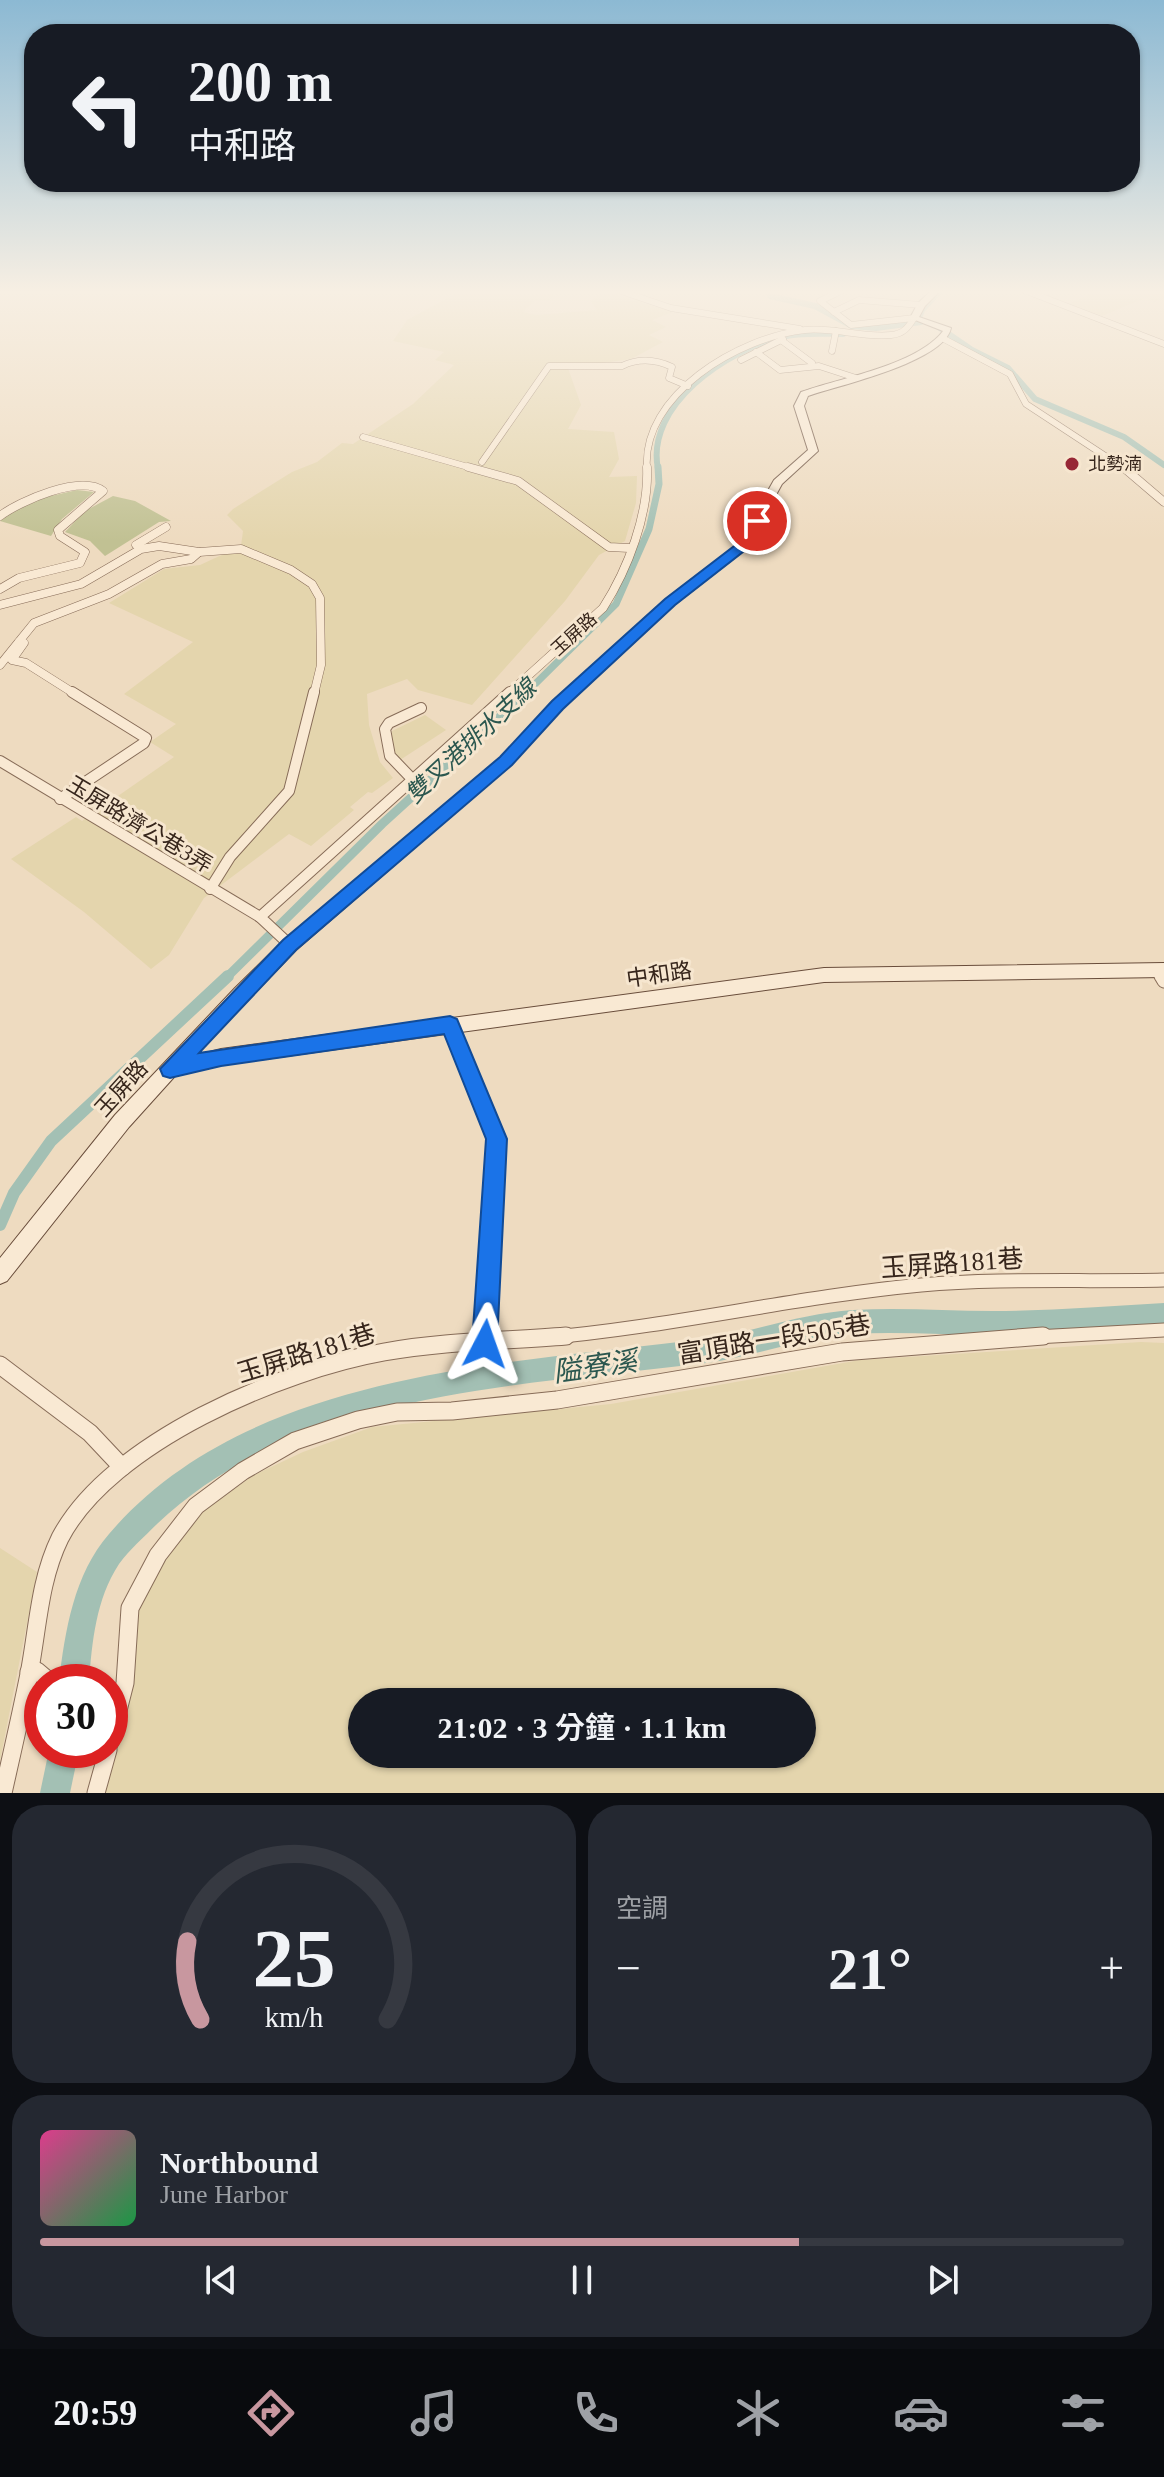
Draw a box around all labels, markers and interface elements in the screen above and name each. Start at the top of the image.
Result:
text: 200 m [188,51,333,113]
icon: left [56,56,160,160]
text: 中和路 [188,126,296,166]
place label: 北勢湳 [1088,454,1142,474]
marker: 北勢湳 [1063,455,1081,473]
pin [723,487,791,555]
icon: arrive [735,499,779,543]
street label: 玉屏路 [547,609,601,659]
water label: 雙叉港排水支線 [401,672,543,808]
street label: 玉屏路濟公巷3弄 [63,771,217,878]
street label: 中和路 [625,958,693,991]
street label: 玉屏路 [90,1055,153,1121]
street label: 玉屏路181巷 [880,1244,1024,1283]
position arrow [443,1302,527,1386]
street label: 富頂路一段505巷 [676,1310,873,1369]
street label: 玉屏路181巷 [234,1319,379,1388]
water label: 隘寮溪 [551,1345,643,1388]
speed limit sign: 30 [24,1664,128,1768]
text: 21:02 · 3 分鐘 · 1.1 km [437,1711,727,1744]
text: 空調 [616,1894,668,1923]
text: 25 [252,1912,336,2004]
text: 21° [828,1936,912,2002]
text: − [616,1944,641,1993]
text: + [1099,1944,1124,1993]
text: km/h [265,2002,323,2033]
text: Northbound [160,2146,318,2179]
text: June Harbor [160,2180,288,2209]
icon: previous [199,2258,243,2302]
icon: pause [560,2258,604,2302]
icon: next [921,2258,965,2302]
icon: directions [243,2385,299,2441]
icon: music [406,2385,462,2441]
icon: phone [568,2385,624,2441]
icon: climate [730,2385,786,2441]
icon: car [893,2385,949,2441]
icon: filters [1055,2385,1111,2441]
text: 20:59 [53,2393,137,2433]

